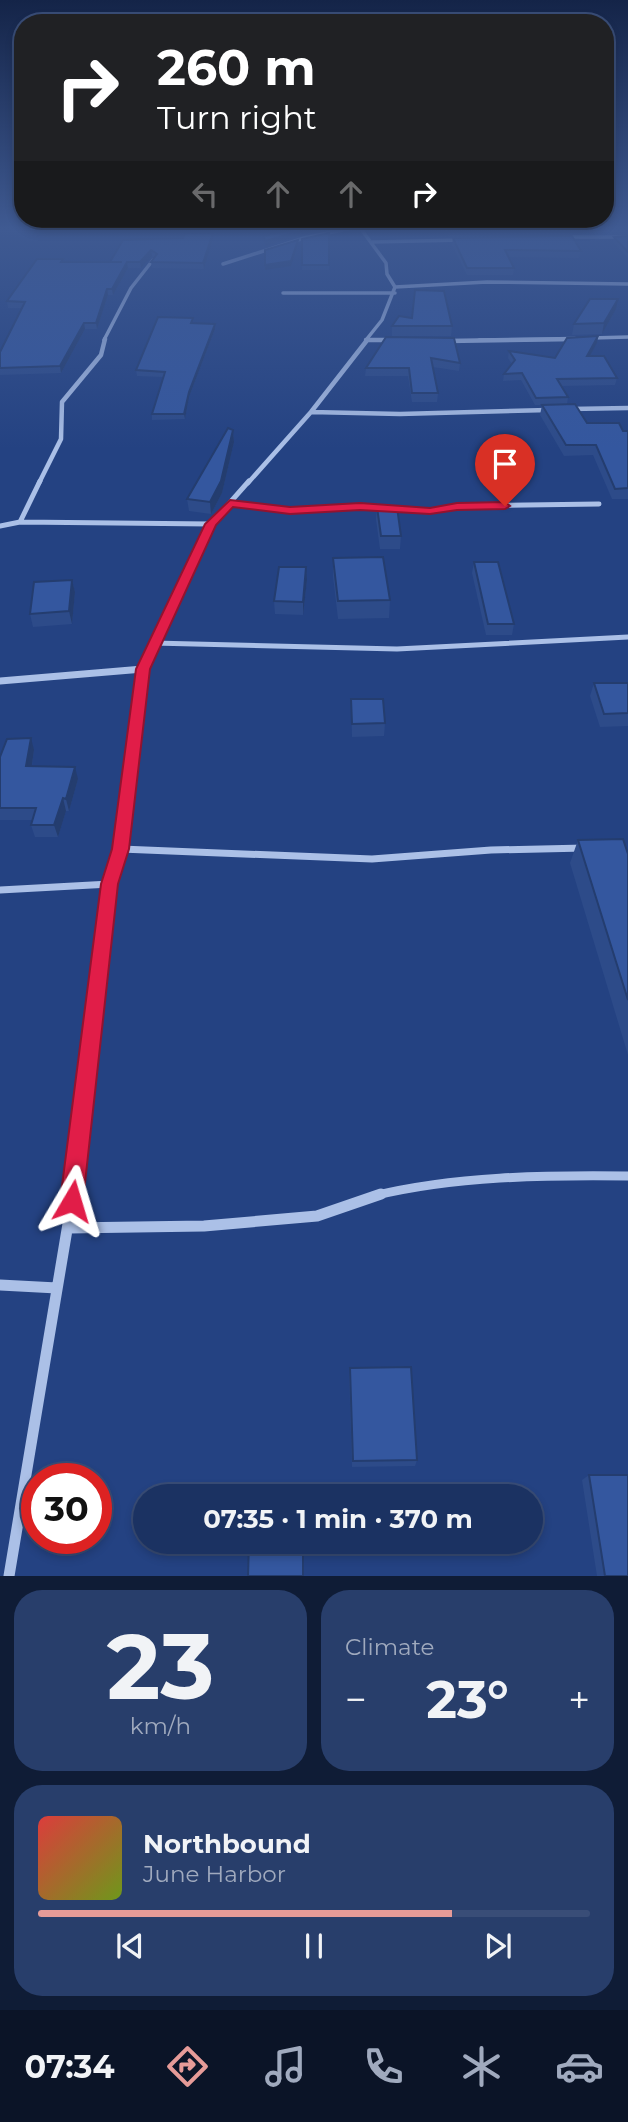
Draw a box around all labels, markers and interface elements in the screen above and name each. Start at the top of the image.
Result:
text: 260 m [157,38,316,97]
icon: right [42,42,133,133]
text: Turn right [157,98,317,137]
icon: left [186,175,224,213]
icon: ahead [259,175,297,213]
icon: ahead [332,175,370,213]
icon: right [405,175,443,213]
pin [475,434,535,506]
icon: arrive [486,445,524,483]
position arrow [35,1164,109,1238]
speed limit sign: 30 [21,1463,112,1554]
text: 07:35 · 1 min · 370 m [203,1503,473,1535]
text: 23 [107,1611,214,1722]
text: Climate [345,1633,434,1661]
text: 23° [426,1668,509,1731]
text: − [345,1676,367,1723]
text: + [568,1676,590,1723]
text: km/h [130,1712,191,1740]
text: Northbound [143,1828,311,1860]
text: June Harbor [143,1860,286,1888]
icon: previous [111,1927,149,1965]
icon: pause [295,1927,333,1965]
icon: next [479,1927,517,1965]
icon: directions [163,2042,212,2091]
icon: music [261,2042,310,2091]
icon: phone [359,2042,408,2091]
icon: climate [457,2042,506,2091]
icon: car [555,2042,604,2091]
text: 07:34 [24,2047,115,2086]

